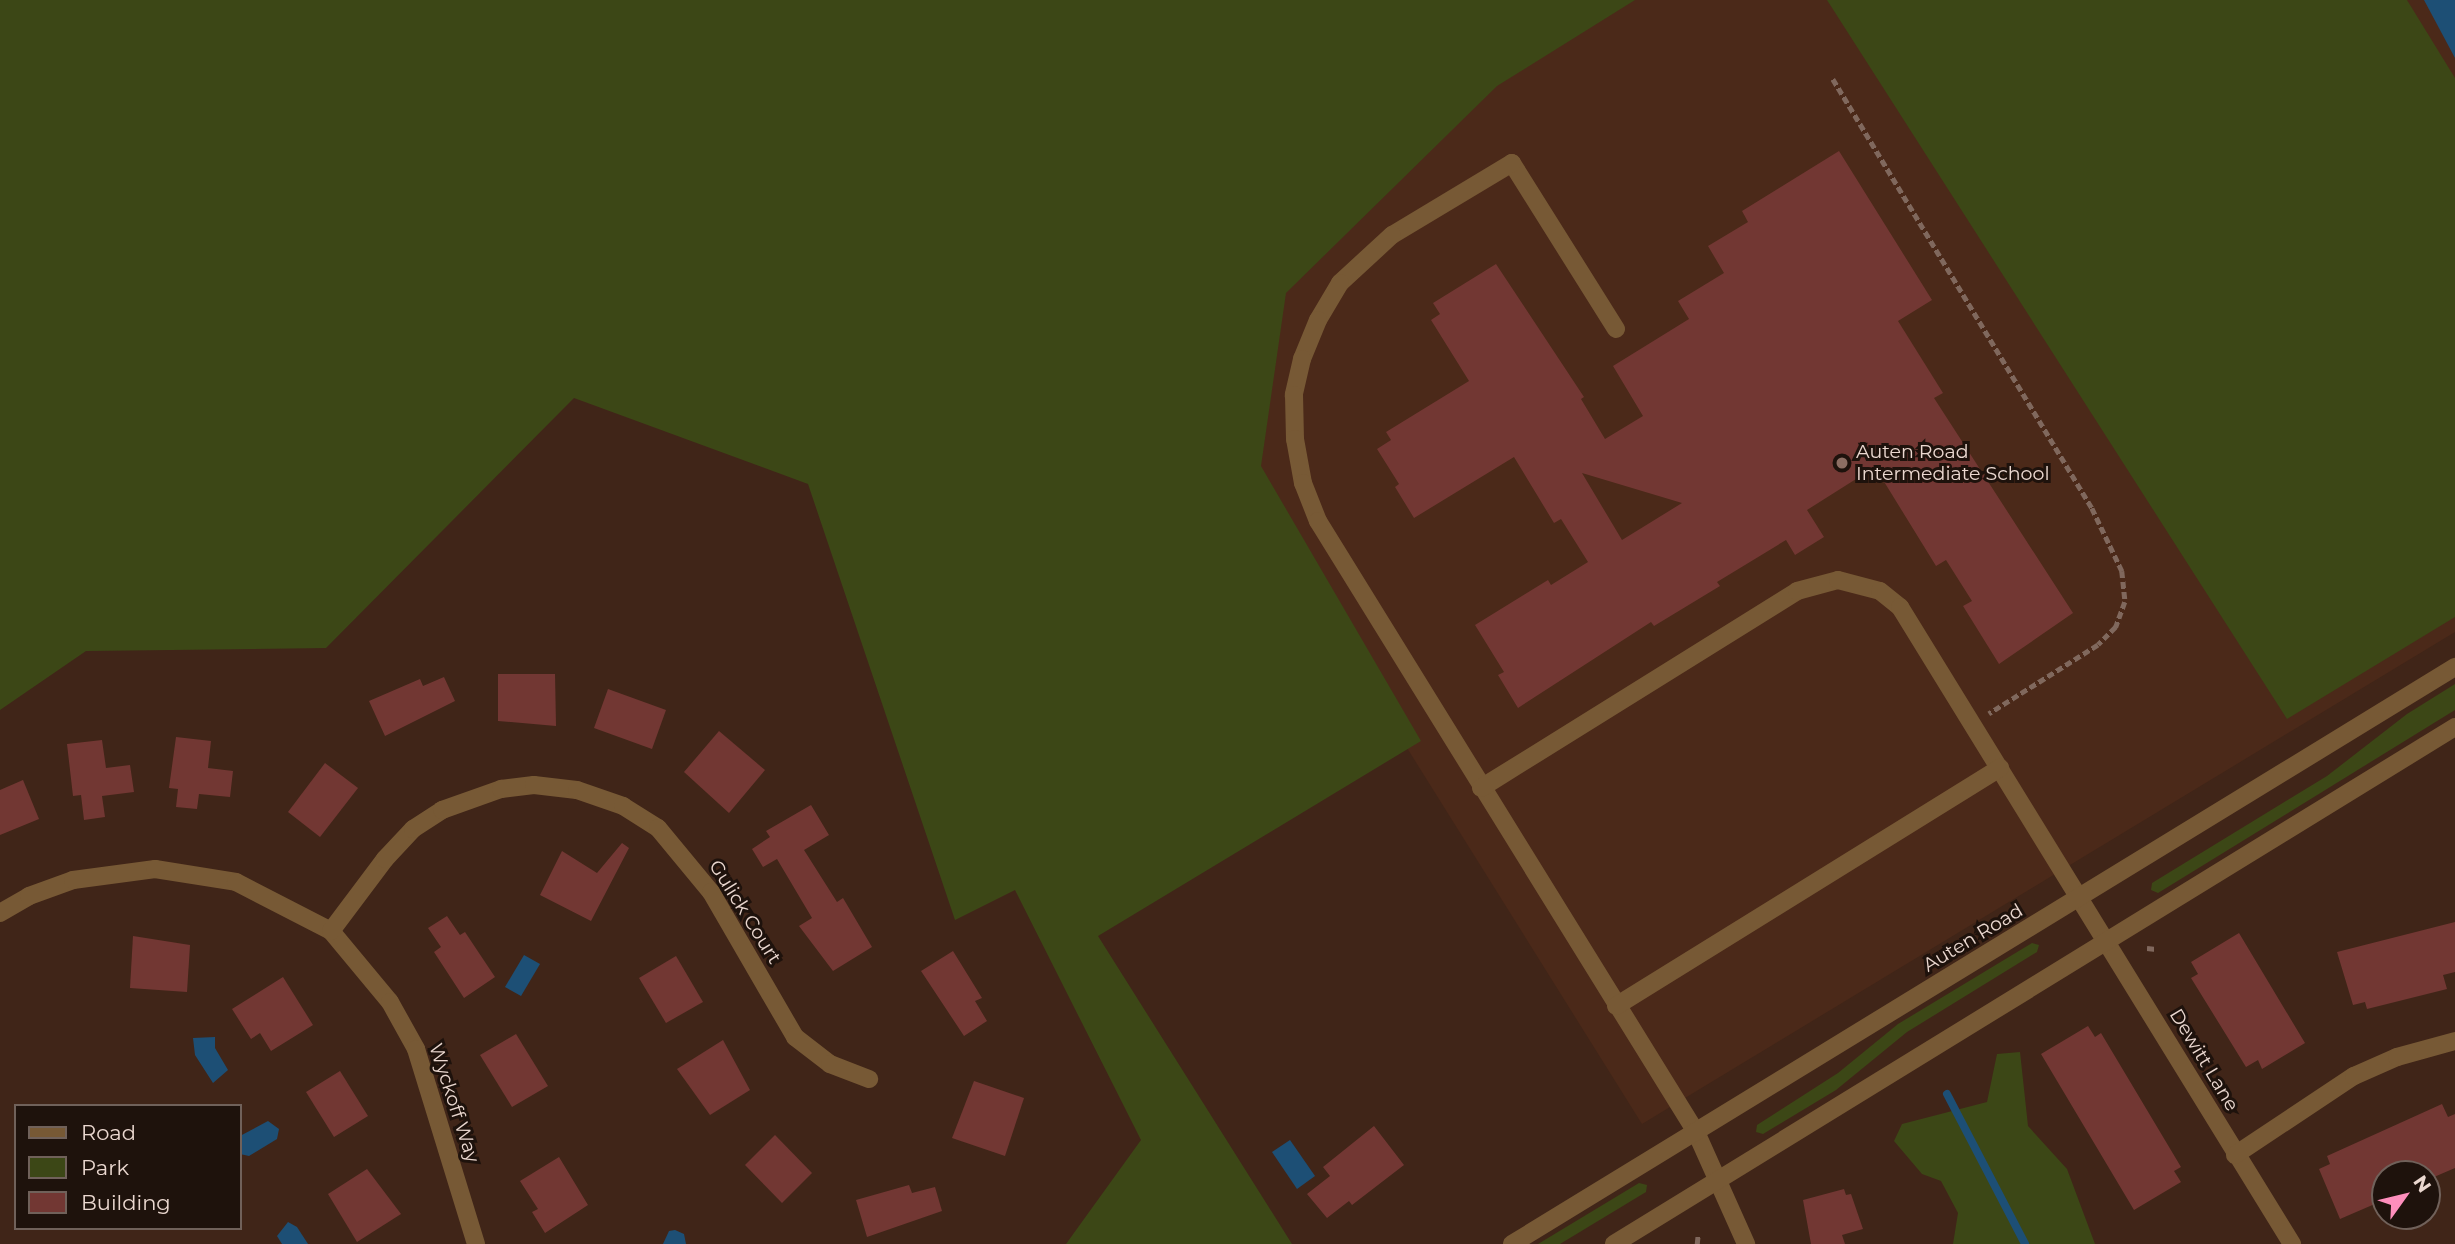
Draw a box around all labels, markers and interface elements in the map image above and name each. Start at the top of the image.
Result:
place label: Auten Road Intermediate School [1856,441,2050,485]
marker: Auten Road Intermediate School [1834,455,1850,471]
street label: Gulick Court [704,856,786,968]
street label: Auten Road [1919,899,2027,977]
street label: Dewitt Lane [2164,1005,2244,1115]
street label: Wyckoff Way [424,1041,484,1165]
legend [14,1104,242,1230]
text: Road [81,1120,136,1145]
text: Park [81,1155,129,1180]
north arrow [2371,1160,2441,1230]
text: N [2408,1171,2436,1197]
text: Building [81,1190,171,1215]

